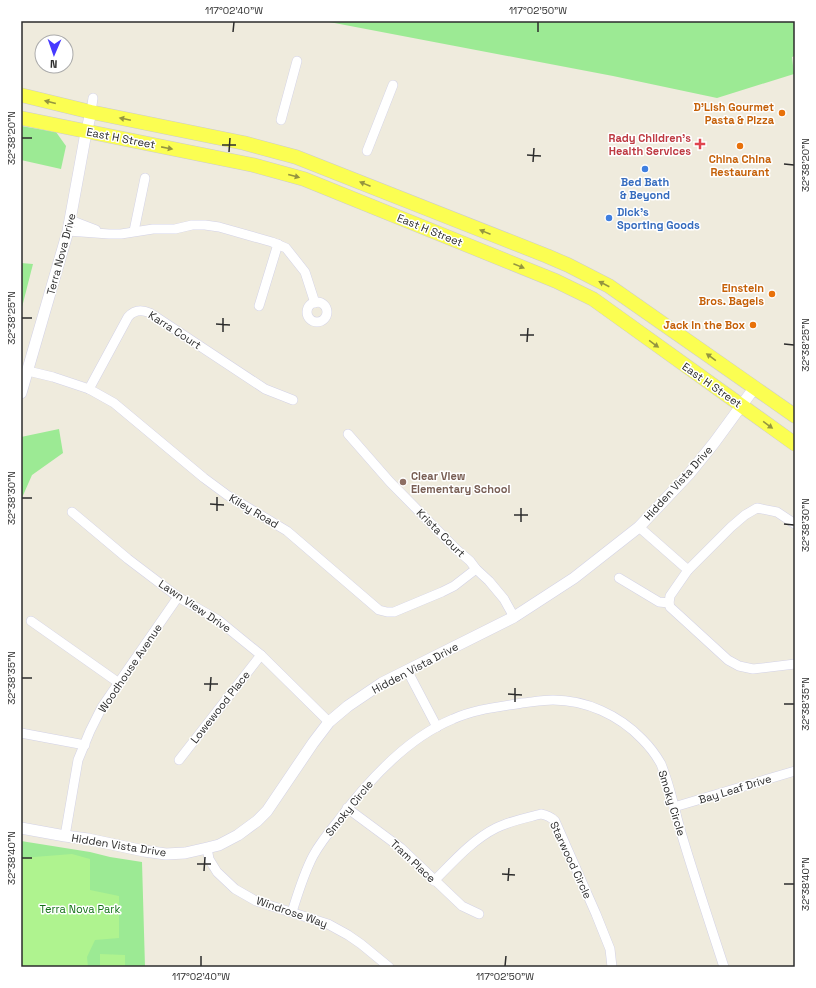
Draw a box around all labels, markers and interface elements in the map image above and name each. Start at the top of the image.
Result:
text: 117°02'40"W [205,4,263,17]
text: 117°02'50"W [509,4,567,17]
north arrow [34,34,74,74]
text: N [50,57,58,71]
one-way arrow [44,99,56,105]
place label: D'Lish Gourmet Pasta & Pizza [693,100,775,127]
marker: D'Lish Gourmet Pasta & Pizza [777,108,787,118]
text: 32°38'20"N [5,111,18,165]
one-way arrow [119,116,131,122]
street label: East H Street [85,124,157,152]
place label: Rady Children's Health Services [609,131,691,158]
marker: Rady Children's Health Services [694,138,706,150]
text: 32°38'20"N [799,138,812,192]
marker: China China Restaurant [735,141,745,151]
one-way arrow [161,145,174,151]
place label: China China Restaurant [709,152,772,179]
marker: Bed Bath & Beyond [640,164,650,174]
one-way arrow [288,173,300,179]
place label: Bed Bath & Beyond [620,175,670,202]
one-way arrow [358,180,370,186]
place label: Dick's Sporting Goods [617,205,700,232]
street label: East H Street [395,210,465,250]
street label: Terra Nova Drive [43,211,79,297]
marker: Dick's Sporting Goods [604,213,614,223]
one-way arrow [479,228,491,234]
one-way arrow [513,263,525,269]
one-way arrow [599,280,610,287]
place label: Einstein Bros. Bagels [699,281,764,308]
marker: Einstein Bros. Bagels [767,289,777,299]
text: 32°38'25"N [5,291,18,345]
street label: Karra Court [146,308,204,352]
place label: Jack in the Box [663,318,745,332]
text: 32°38'25"N [799,318,812,372]
marker: Jack in the Box [748,320,758,330]
one-way arrow [649,339,660,348]
one-way arrow [706,353,717,362]
street label: East H Street [679,359,745,411]
one-way arrow [763,421,774,429]
street label: Hidden Vista Drive [641,443,715,523]
place label: Clear View Elementary School [411,469,510,496]
text: 32°38'30"N [5,471,18,525]
marker: Clear View Elementary School [398,477,408,487]
street label: Kiley Road [227,491,281,531]
text: 32°38'30"N [799,498,812,552]
street label: Krista Court [414,506,468,560]
street label: Lawn View Drive [156,577,234,635]
street label: Woodhouse Avenue [95,621,165,715]
street label: Hidden Vista Drive [369,639,461,697]
text: 32°38'35"N [5,651,18,705]
street label: Lowewood Place [187,668,253,746]
text: 32°38'35"N [799,677,812,731]
street label: Smoky Circle [655,768,689,838]
street label: Bay Leaf Drive [697,771,773,807]
street label: Smoky Circle [322,777,376,839]
street label: Starwood Circle [547,819,595,901]
text: 32°38'40"N [5,831,18,885]
street label: Hidden Vista Drive [71,831,167,859]
street label: Tram Place [387,837,439,885]
text: 32°38'40"N [799,857,812,911]
street label: Windrose Way [255,893,329,931]
park label: Terra Nova Park [40,902,120,916]
text: 117°02'40"W [172,970,230,983]
text: 117°02'50"W [476,970,534,983]

